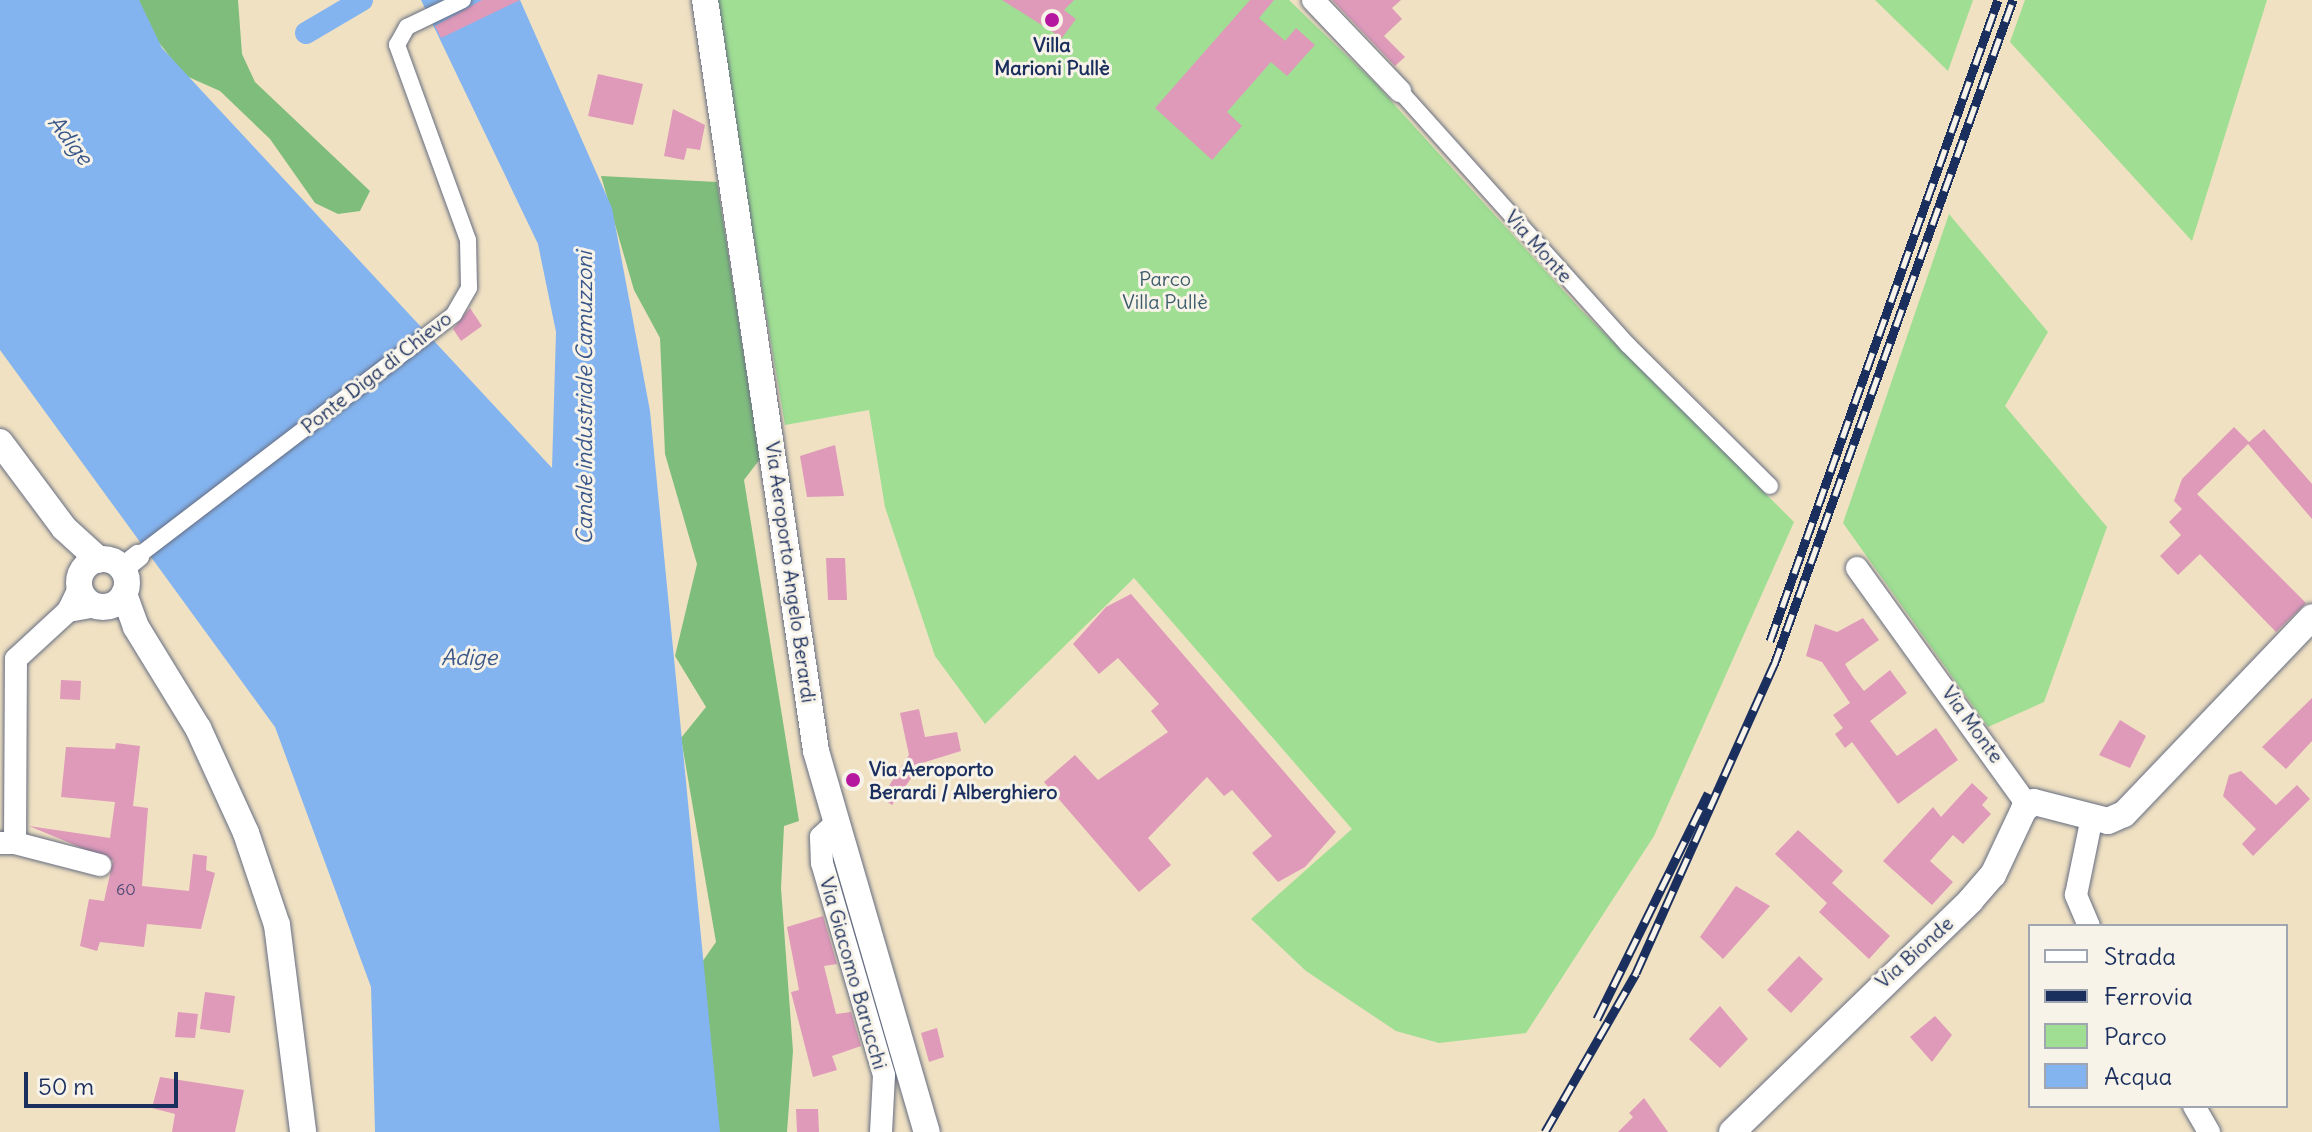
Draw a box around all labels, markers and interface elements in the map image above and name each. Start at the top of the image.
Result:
marker: Villa Marioni Pullè [1043,11,1061,29]
place label: Villa Marioni Pullè [994,32,1110,79]
water label: Adige [42,110,98,170]
street label: Via Monte [1500,205,1578,287]
water label: Canale industriale Camuzzoni [572,251,598,545]
park label: Parco Villa Pullè [1122,266,1208,313]
street label: Ponte Diga di Chievo [296,306,456,438]
street label: Via Aeroporto Angelo Berardi [761,440,821,704]
water label: Adige [441,645,497,671]
street label: Via Monte [1937,681,2009,767]
place label: Via Aeroporto Berardi / Alberghiero [869,756,1057,803]
marker: Via Aeroporto Berardi / Alberghiero [844,771,862,789]
street label: Via Giacomo Barucchi [815,874,893,1072]
house number: 60 [116,879,136,899]
street label: Via Bionde [1870,911,1958,993]
legend [2028,924,2288,1108]
text: Strada [2104,941,2176,971]
text: Ferrovia [2104,981,2193,1011]
text: Parco [2104,1021,2167,1051]
scale bar [28,1056,182,1106]
text: Acqua [2104,1061,2172,1091]
text: 50 m [38,1071,94,1101]

